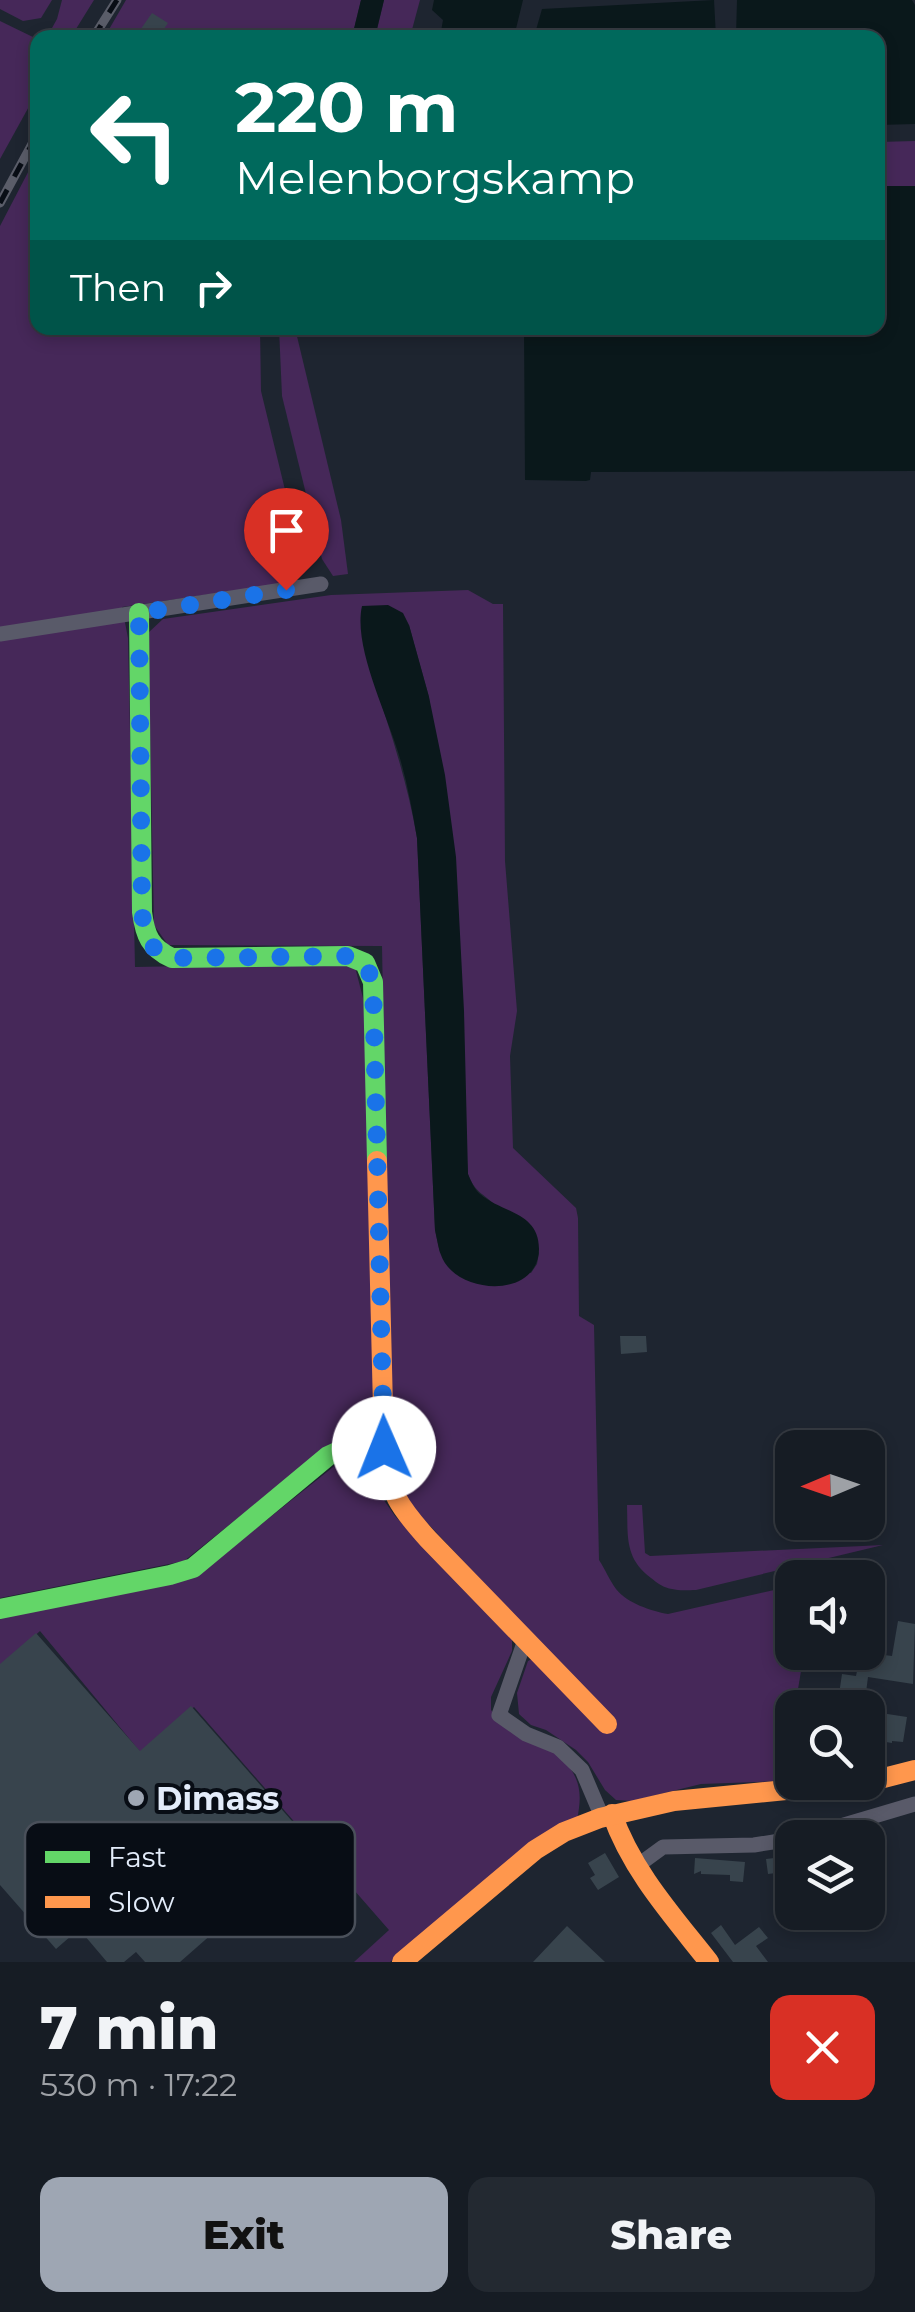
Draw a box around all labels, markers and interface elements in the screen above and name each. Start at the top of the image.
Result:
text: 220 m [235,64,458,150]
icon: left [70,70,200,200]
text: Melenborgskamp [235,150,635,205]
icon: right [186,260,241,315]
text: Then [70,264,166,311]
pin [244,488,329,591]
icon: arrive [259,503,314,558]
position arrow [332,1396,436,1500]
north arrow [775,1430,885,1540]
map controls [775,1430,885,1930]
button: sound [775,1560,885,1670]
button: search [775,1690,885,1800]
place label: Dimass [156,1779,279,1818]
marker: Dimass [125,1787,147,1809]
button: layers [775,1820,885,1930]
legend [25,1822,355,1937]
text: Fast [108,1840,167,1874]
text: Slow [108,1885,175,1919]
text: 7 min [40,1991,219,2064]
button: close [770,1995,875,2100]
text: 530 m · 17:22 [40,2065,237,2104]
button: Exit [40,2177,448,2292]
button: Share [468,2177,875,2292]

